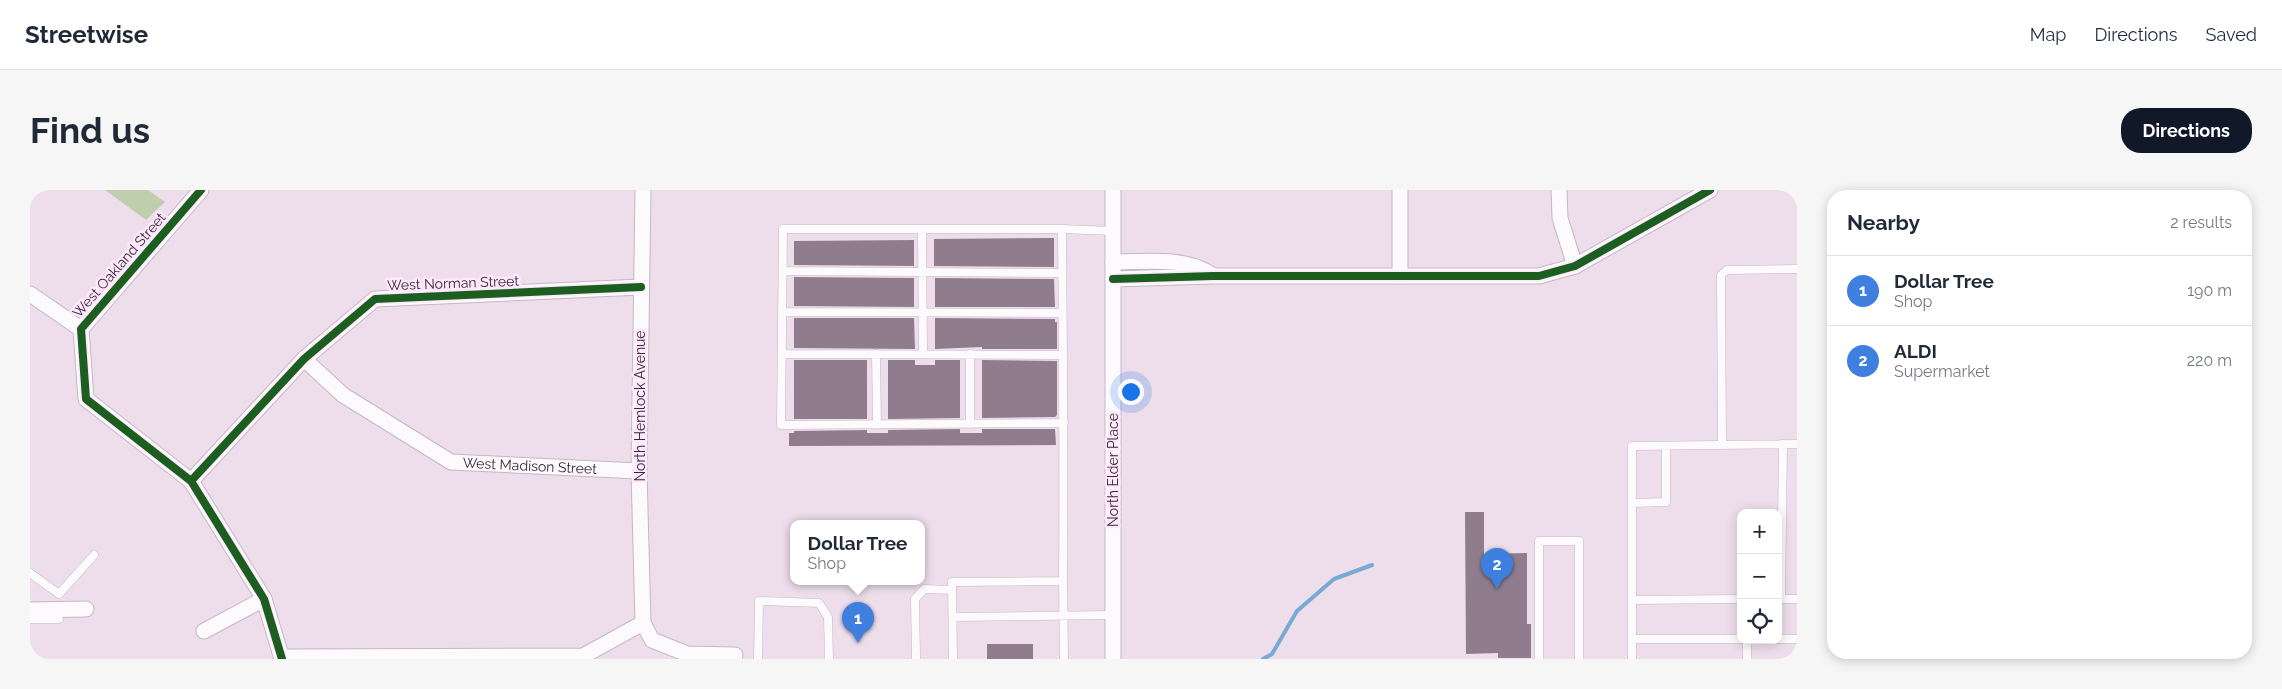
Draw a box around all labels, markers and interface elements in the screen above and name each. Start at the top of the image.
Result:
text: Streetwise [25,20,148,49]
text: Map [2030,24,2066,45]
text: Directions [2094,24,2178,45]
text: Saved [2206,24,2257,45]
button: Directions [2121,108,2252,153]
text: Find us [30,110,150,151]
street label: West Oakland Street [69,209,169,320]
text: Nearby [1847,210,1920,235]
text: 2 results [2170,213,2232,232]
text: Dollar Tree [1894,270,1994,292]
street label: West Norman Street [387,273,520,293]
text: 1 [1859,281,1867,300]
text: 190 m [2187,281,2232,300]
text: Shop [1894,292,1932,311]
street label: North Hemlock Avenue [632,330,648,482]
text: ALDI [1894,340,1937,362]
text: 2 [1858,351,1868,370]
text: 220 m [2187,351,2232,370]
text: Supermarket [1894,362,1990,381]
your location [1118,379,1144,405]
street label: North Elder Place [1105,413,1121,527]
street label: West Madison Street [462,455,598,477]
map controls [1737,509,1782,644]
button: + [1737,509,1782,554]
popup [790,520,925,585]
text: Dollar Tree [808,532,907,554]
pin: 2 [1481,548,1513,589]
text: Shop [808,554,846,573]
button: − [1737,554,1782,599]
button: locate [1737,599,1782,644]
pin: 1 [842,602,874,643]

